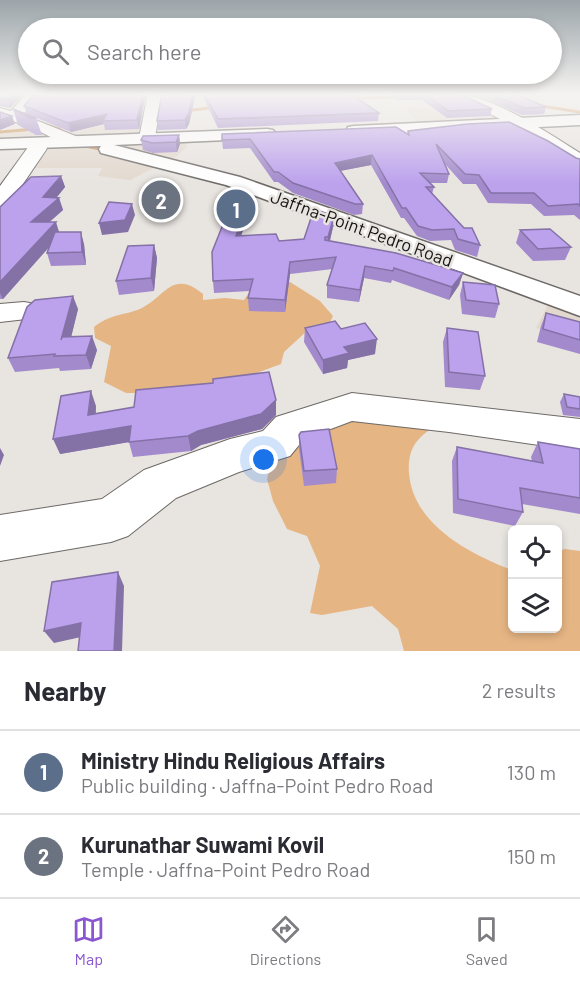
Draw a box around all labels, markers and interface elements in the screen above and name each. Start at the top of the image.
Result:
search box [18,18,562,84]
icon: search [39,35,72,68]
text: Search here [87,38,201,64]
pin: 2 [142,178,180,222]
street label: Jaffna-Point Pedro Road [268,185,456,271]
pin: 1 [216,186,256,232]
your location [249,445,278,474]
map controls [508,525,562,633]
button: locate [508,525,562,579]
button: layers [508,579,562,633]
text: Nearby [24,675,106,706]
text: 2 results [482,678,556,702]
text: Ministry Hindu Religious Affairs [81,747,385,773]
text: 1 [40,760,47,784]
text: 130 m [507,760,556,784]
text: Public building · Jaffna-Point Pedro Road [81,773,433,797]
text: Kurunathar Suwami Kovil [81,831,324,857]
text: 2 [38,844,49,868]
text: 150 m [507,844,556,868]
text: Temple · Jaffna-Point Pedro Road [81,857,370,881]
tab: Map [72,913,105,968]
tab: Directions [250,913,321,968]
tab: Saved [466,913,508,968]

